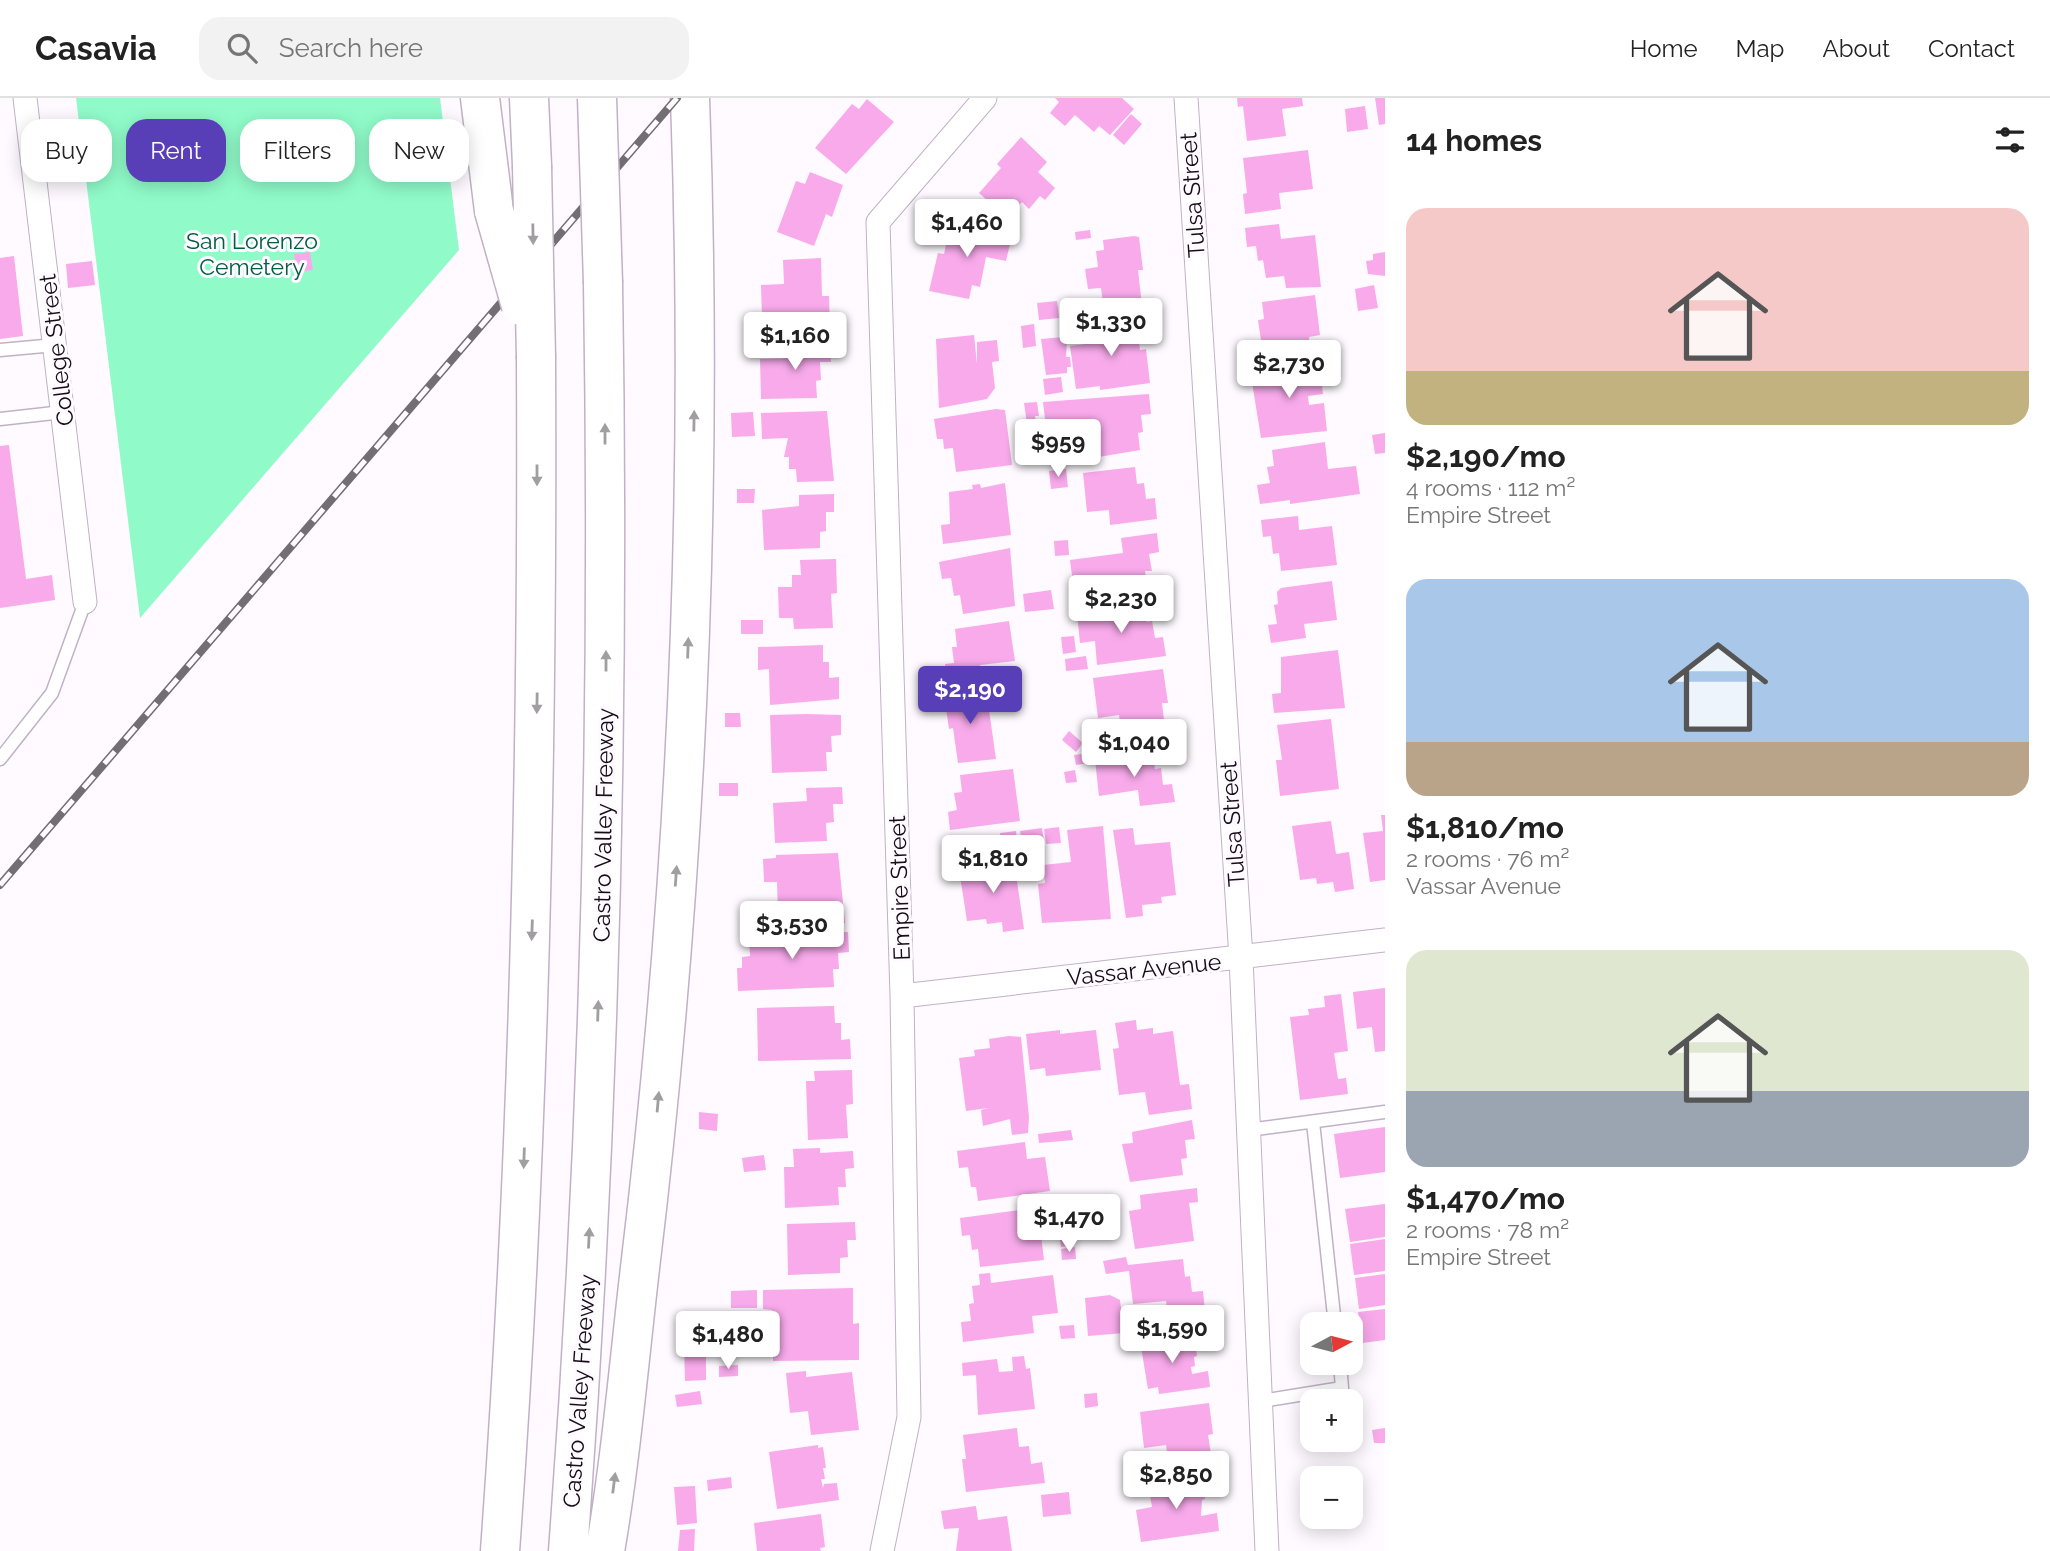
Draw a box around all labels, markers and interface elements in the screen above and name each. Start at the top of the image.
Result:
search box [199,17,689,80]
text: Casavia [35,29,157,68]
icon: search [223,29,261,67]
text: Search here [279,33,423,63]
text: Home [1630,34,1698,63]
text: Map [1736,34,1784,63]
text: About [1822,34,1890,63]
text: Contact [1928,34,2015,63]
chip: Buy [21,119,112,182]
chip: Rent [126,119,226,182]
chip: Filters [240,119,355,182]
chip: New [369,119,469,182]
icon: filters [1991,121,2029,159]
text: 14 homes [1406,123,1542,158]
street label: Tulsa Street [1174,131,1210,258]
pin: $1,460 [910,200,1024,259]
text: $1,460 [931,208,1003,235]
one-way arrow [527,224,539,246]
park label: San Lorenzo Cemetery [186,227,318,280]
icon: home [1655,253,1781,379]
street label: College Street [33,272,79,427]
pin: $1,330 [1054,299,1168,358]
text: $1,330 [1075,307,1147,334]
pin: $1,160 [738,313,852,372]
text: $1,160 [760,321,830,348]
pin: $2,730 [1232,341,1346,400]
text: $2,730 [1253,349,1325,376]
one-way arrow [688,410,700,432]
pin: $959 [1017,420,1099,479]
one-way arrow [600,422,611,444]
text: $959 [1031,428,1085,455]
text: $2,190/mo [1406,439,1566,474]
one-way arrow [531,465,543,487]
text: 4 rooms · 112 m² [1406,474,1575,501]
text: Empire Street [1406,501,1551,528]
pin: $2,230 [1064,575,1178,635]
text: $2,230 [1085,584,1157,611]
icon: home [1655,624,1781,750]
one-way arrow [683,637,694,659]
one-way arrow [600,650,612,672]
pin: $2,190 [913,666,1027,726]
text: $2,190 [934,675,1006,702]
one-way arrow [531,692,542,714]
street label: Castro Valley Freeway [587,708,619,942]
pin: $1,040 [1077,720,1191,779]
text: $1,040 [1098,728,1170,755]
street label: Tulsa Street [1214,760,1250,887]
text: $1,810/mo [1406,810,1564,845]
street label: Empire Street [883,815,915,961]
pin: $1,810 [936,836,1050,895]
text: $1,810 [958,844,1028,871]
text: 2 rooms · 76 m² [1406,845,1569,872]
one-way arrow [671,864,682,886]
text: Vassar Avenue [1406,872,1561,899]
pin: $3,530 [735,902,849,961]
text: $3,530 [756,910,828,937]
one-way arrow [527,920,538,942]
street label: Vassar Avenue [1065,947,1223,991]
icon: home [1655,995,1781,1121]
one-way arrow [593,1000,604,1022]
one-way arrow [653,1091,664,1113]
one-way arrow [518,1147,529,1169]
text: $1,470/mo [1406,1181,1565,1216]
pin: $1,470 [1012,1194,1126,1254]
text: $1,470 [1033,1203,1105,1230]
text: 2 rooms · 78 m² [1406,1216,1569,1243]
one-way arrow [583,1227,594,1249]
text: Empire Street [1406,1243,1551,1270]
street label: Castro Valley Freeway [557,1273,601,1509]
pin: $1,590 [1115,1306,1229,1365]
pin: $1,480 [671,1312,785,1371]
north arrow [1300,1312,1363,1376]
map controls [1300,1312,1363,1529]
text: $1,590 [1136,1314,1208,1341]
text: $1,480 [692,1320,764,1347]
button: + [1300,1389,1363,1452]
pin: $2,850 [1119,1452,1233,1511]
text: $2,850 [1139,1460,1213,1487]
button: − [1300,1466,1363,1529]
one-way arrow [609,1472,620,1494]

